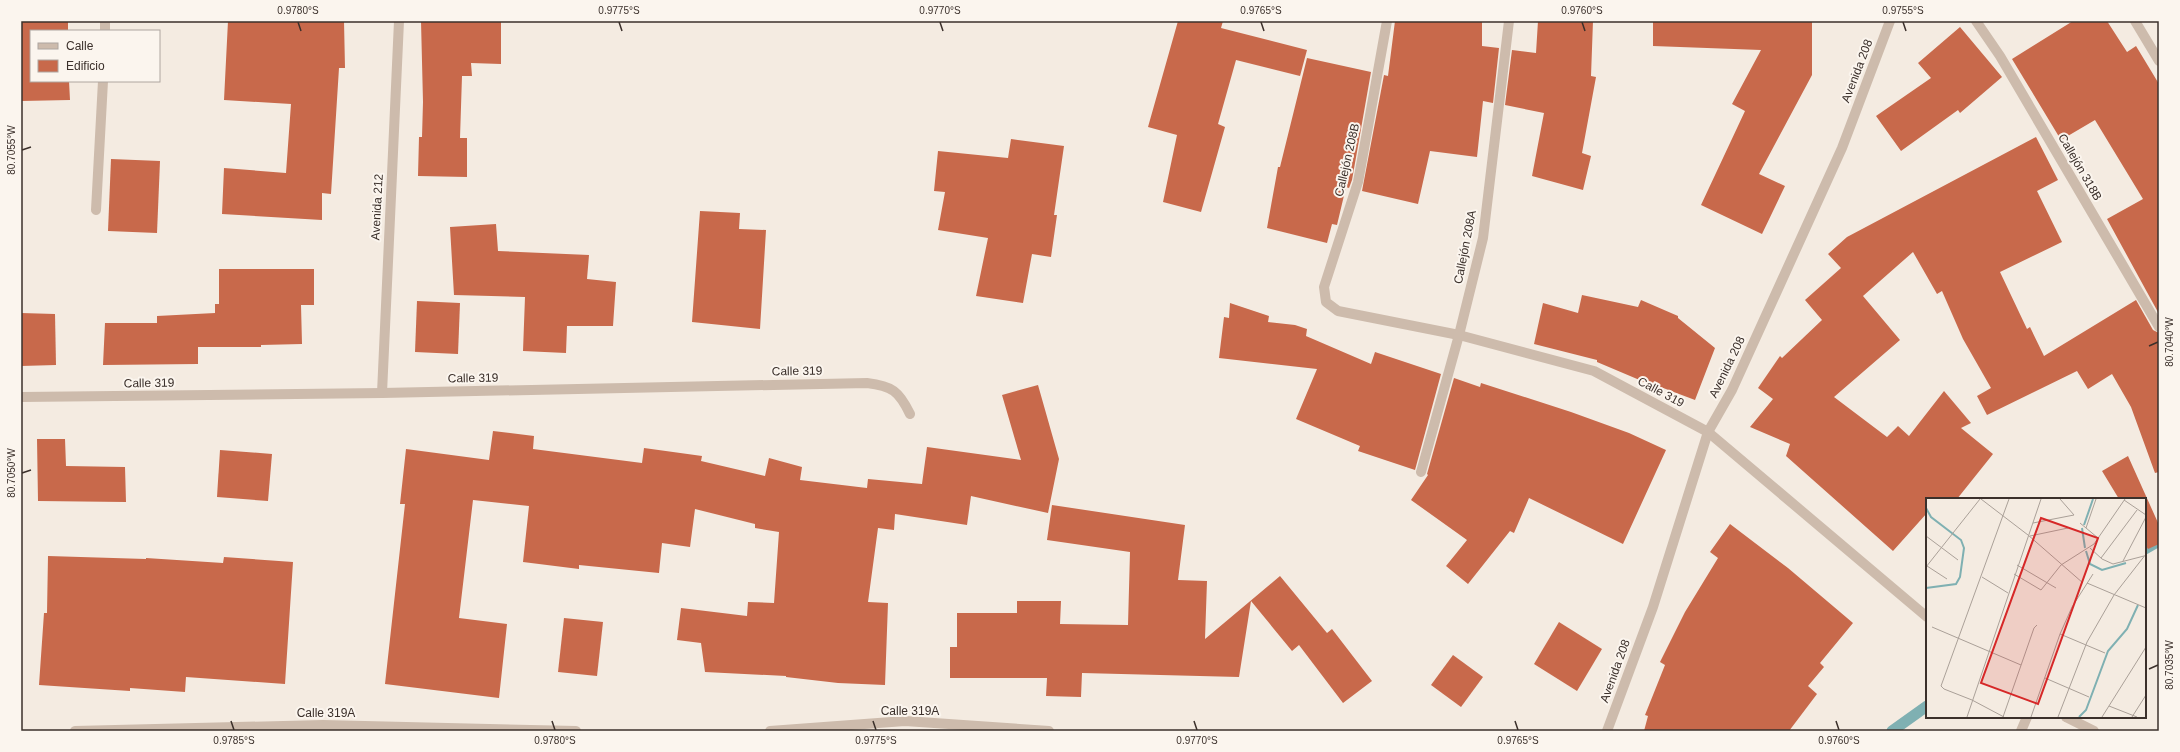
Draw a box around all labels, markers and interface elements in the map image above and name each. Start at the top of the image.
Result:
text: 0.9780°S [277,5,319,16]
text: 0.9775°S [598,5,640,16]
text: 0.9770°S [919,5,961,16]
text: 0.9765°S [1240,5,1282,16]
text: 0.9760°S [1561,5,1603,16]
text: 0.9755°S [1882,5,1924,16]
legend [30,30,160,82]
street label: Avenida 208 [1839,37,1876,105]
text: Calle [66,39,94,53]
text: Edificio [66,59,105,73]
street label: Callejón 208B [1332,122,1362,198]
text: 80.7055°W [6,125,17,175]
street label: Callejón 318B [2055,131,2105,203]
street label: Avenida 212 [368,173,386,241]
street label: Callejón 208A [1451,209,1479,285]
text: 80.7040°W [2164,317,2175,367]
street label: Avenida 208 [1706,334,1748,400]
street label: Calle 319 [772,364,823,378]
street label: Calle 319 [448,371,499,385]
street label: Calle 319 [1635,374,1687,410]
street label: Calle 319 [124,376,175,390]
text: 80.7050°W [6,448,17,498]
inset map [1926,498,2146,718]
street label: Avenida 208 [1597,637,1633,705]
text: 80.7035°W [2164,640,2175,690]
street label: Calle 319A [881,704,939,718]
street label: Calle 319A [297,706,355,720]
text: 0.9785°S [213,735,255,746]
text: 0.9780°S [534,735,576,746]
text: 0.9775°S [855,735,897,746]
text: 0.9770°S [1176,735,1218,746]
text: 0.9765°S [1497,735,1539,746]
text: 0.9760°S [1818,735,1860,746]

